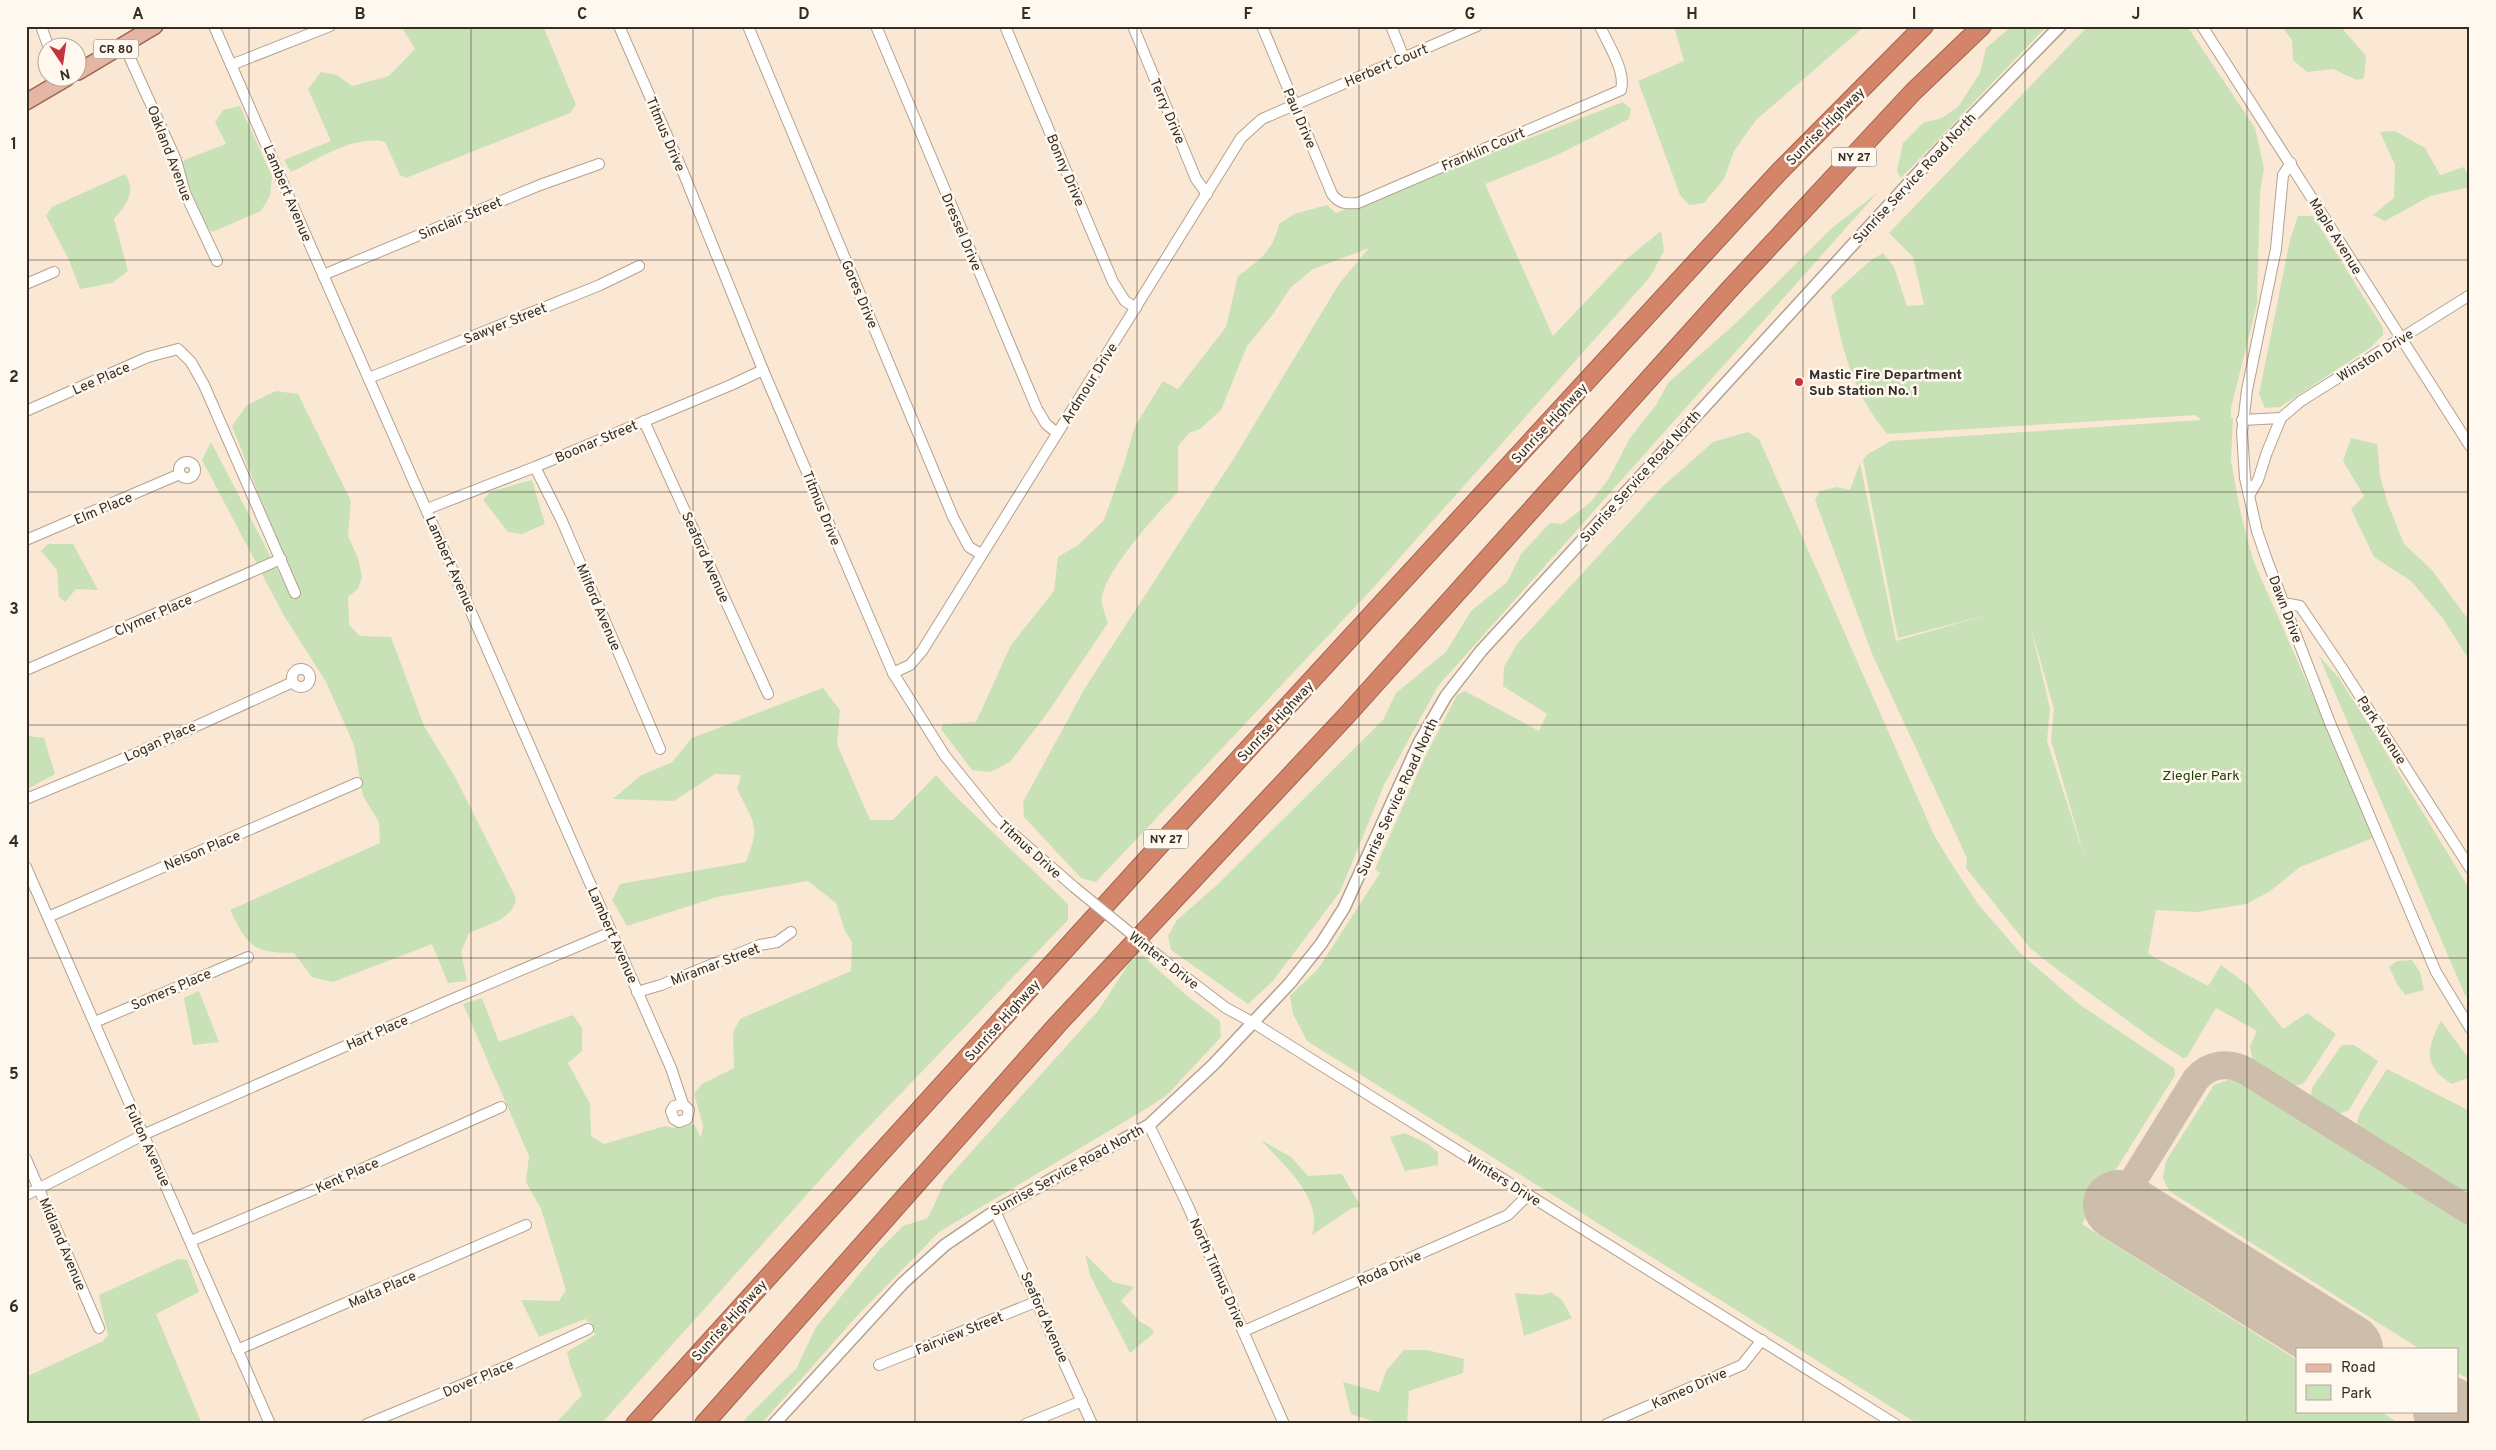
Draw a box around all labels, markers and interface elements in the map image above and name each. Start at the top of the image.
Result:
text: A [132,5,144,25]
text: B [354,5,366,25]
text: C [577,5,587,25]
text: D [798,5,810,25]
text: E [1021,5,1031,25]
text: F [1243,5,1253,25]
text: G [1465,5,1475,25]
text: H [1686,5,1698,25]
text: I [1912,5,1916,25]
text: J [2132,5,2140,25]
text: K [2352,5,2364,25]
north arrow [38,38,88,88]
road number: CR 80 [94,40,138,59]
street label: Herbert Court [1342,41,1431,92]
text: N [58,64,71,83]
street label: Terry Drive [1145,76,1188,147]
street label: Sunrise Highway [1783,84,1869,170]
street label: Paul Drive [1278,86,1319,151]
street label: Titmus Drive [641,95,688,174]
street label: Oakland Avenue [142,103,195,204]
street label: Sunrise Service Road North [1850,110,1980,248]
street label: Franklin Court [1439,125,1528,176]
street label: Bonny Drive [1042,132,1087,209]
text: 1 [11,135,17,155]
street label: Lambert Avenue [259,143,315,245]
road number: NY 27 [1832,148,1876,166]
street label: Dressel Drive [937,191,985,274]
street label: Sinclair Street [416,194,505,245]
street label: Maple Avenue [2304,195,2365,278]
street label: Gores Drive [837,258,881,331]
street label: Sawyer Street [462,300,549,349]
street label: Winston Drive [2334,326,2417,386]
street label: Ardmour Drive [1059,340,1122,427]
street label: Lee Place [70,359,133,400]
place label: Mastic Fire Department Sub Station No. 1 [1809,367,1962,400]
text: 2 [9,368,19,388]
marker: Mastic Fire Department Sub Station No. 1 [1793,376,1805,388]
street label: Sunrise Highway [1508,380,1592,468]
street label: Sunrise Service Road North [1577,407,1705,547]
street label: Boonar Street [553,417,640,467]
street label: Titmus Drive [798,469,843,548]
street label: Elm Place [72,489,135,529]
street label: Seaford Avenue [677,510,732,606]
street label: Lambert Avenue [421,514,478,615]
street label: Milford Avenue [572,561,624,654]
street label: Dawn Drive [2264,573,2305,646]
street label: Clymer Place [112,592,195,641]
text: 3 [9,600,19,620]
street label: Sunrise Highway [1234,678,1318,766]
street label: Park Avenue [2352,693,2409,768]
street label: Sunrise Service Road North [1354,716,1443,879]
street label: Logan Place [122,718,199,766]
park label: Ziegler Park [2162,768,2240,785]
street label: Titmus Drive [994,817,1064,883]
street label: Nelson Place [162,828,243,875]
road number: NY 27 [1144,830,1188,849]
text: 4 [9,833,19,853]
street label: Lambert Avenue [583,885,640,986]
street label: Winters Drive [1125,929,1201,994]
street label: Miramar Street [668,941,763,990]
street label: Somers Place [129,966,214,1015]
street label: Sunrise Highway [962,977,1044,1065]
street label: Hart Place [344,1012,411,1055]
text: 5 [9,1065,19,1085]
street label: Fulton Avenue [120,1102,173,1190]
street label: Sunrise Service Road North [988,1122,1147,1221]
street label: Winters Drive [1463,1152,1543,1211]
street label: Kent Place [313,1155,382,1198]
street label: Midland Avenue [34,1196,89,1294]
street label: North Titmus Drive [1185,1216,1248,1331]
street label: Roda Drive [1355,1248,1424,1291]
street label: Malta Place [346,1268,419,1313]
street label: Seaford Avenue [1016,1270,1071,1366]
street label: Sunrise Highway [689,1277,771,1365]
text: 6 [9,1298,19,1318]
street label: Fairview Street [913,1309,1006,1360]
legend [2296,1348,2458,1412]
street label: Dover Place [441,1357,517,1402]
text: Road [2341,1359,2376,1378]
street label: Kameo Drive [1649,1365,1730,1414]
text: Park [2341,1385,2372,1404]

